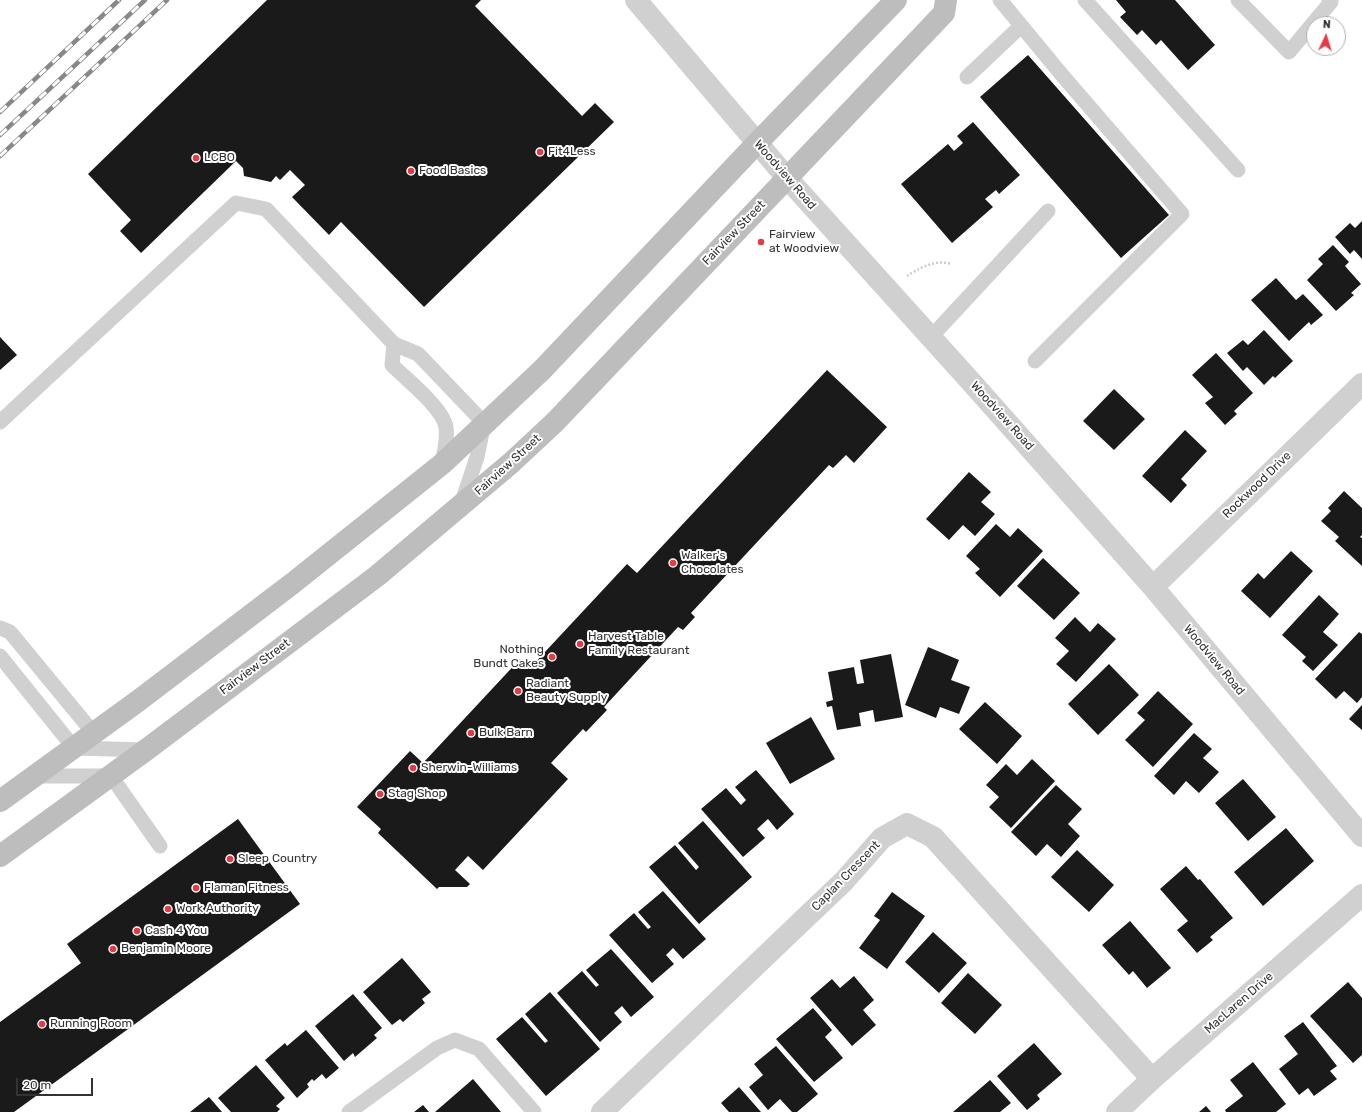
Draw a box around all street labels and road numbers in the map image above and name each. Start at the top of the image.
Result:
street label: Woodview Road [751,137,819,213]
street label: Fairview Street [700,198,768,268]
street label: Woodview Road [967,379,1037,453]
street label: Fairview Street [472,432,544,498]
street label: Rockwood Drive [1220,449,1294,521]
street label: Woodview Road [1180,622,1248,698]
street label: Fairview Street [217,636,293,698]
street label: Caplan Crescent [809,838,883,914]
street label: MacLaren Drive [1202,969,1276,1037]

